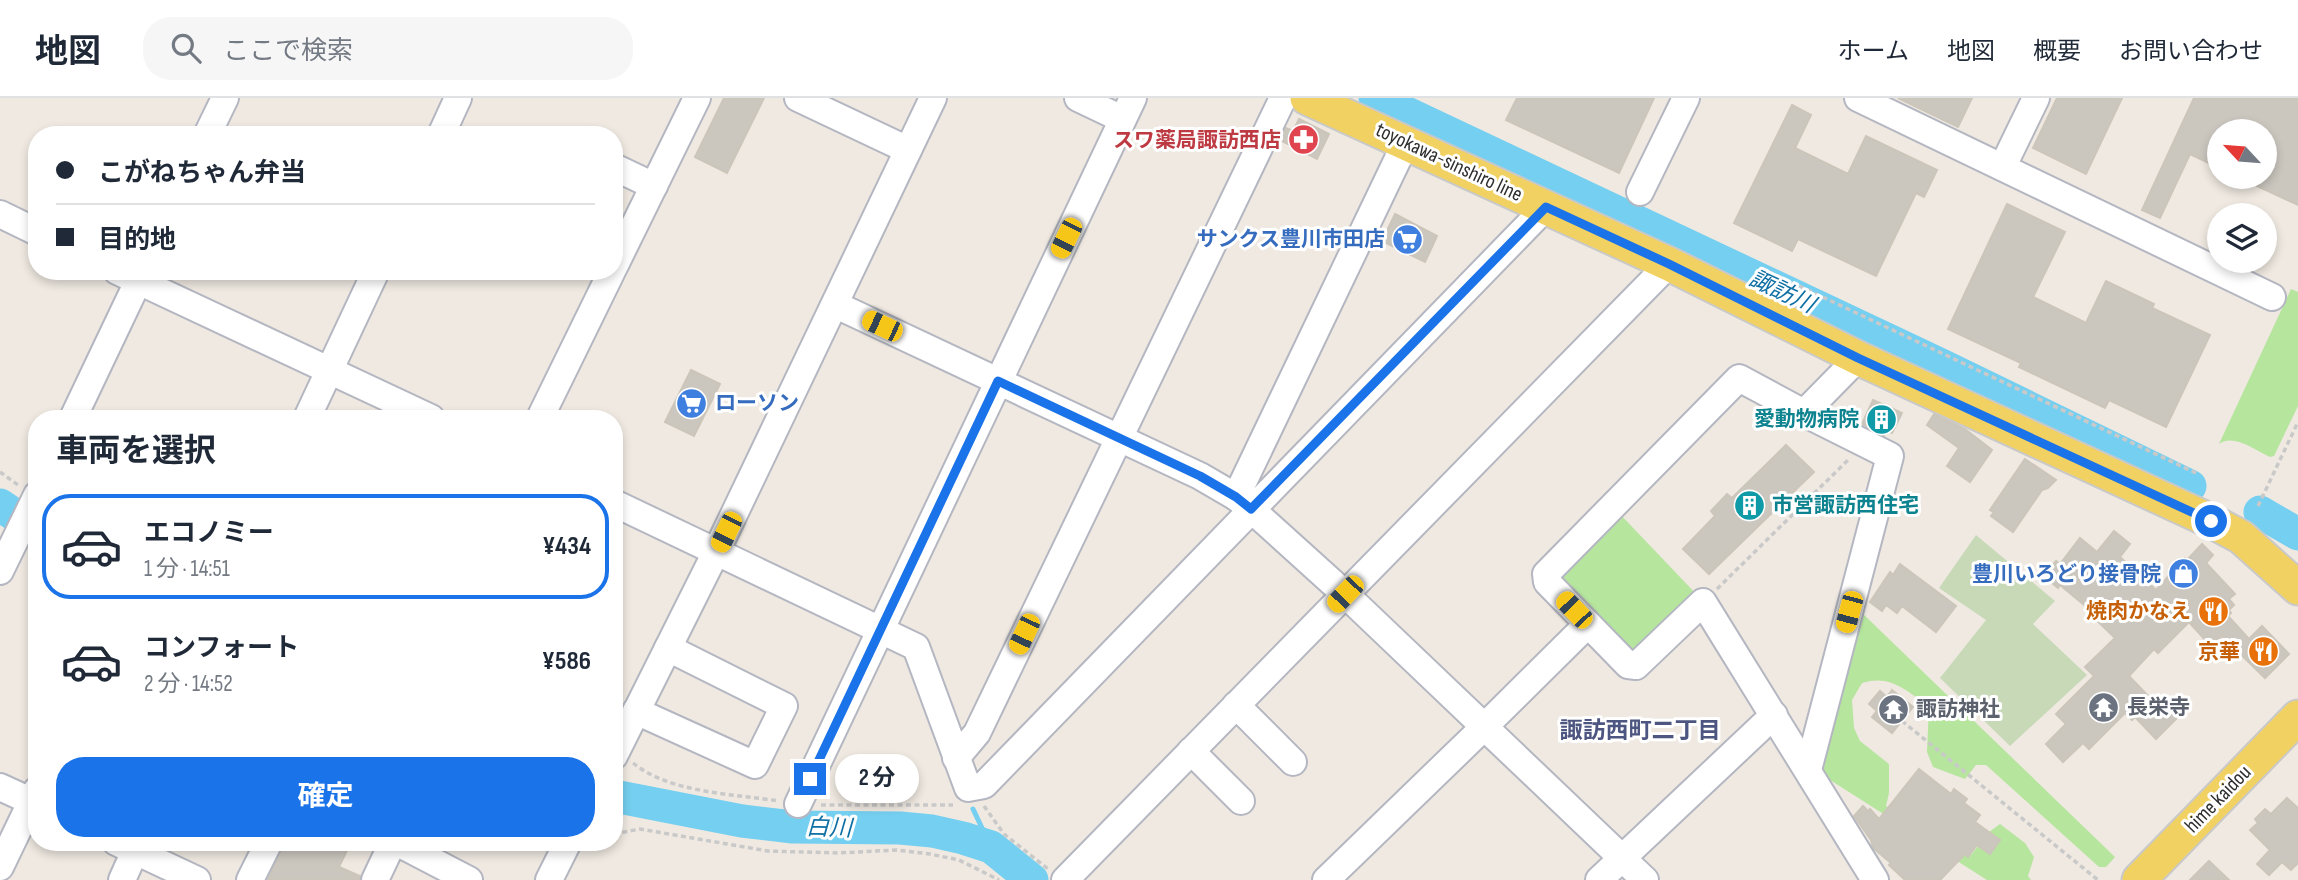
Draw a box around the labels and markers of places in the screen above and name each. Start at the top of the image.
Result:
pharmacy icon: スワ薬局諏訪西店 [1287,123,1321,157]
place label: スワ薬局諏訪西店 [1113,128,1281,153]
supermarket icon: サンクス豊川市田店 [1391,222,1425,256]
place label: サンクス豊川市田店 [1197,227,1385,252]
supermarket icon: ローソン [675,386,709,420]
place label: ローソン [715,391,799,416]
building icon: 愛動物病院 [1865,402,1899,436]
place label: 愛動物病院 [1754,407,1859,432]
building icon: 市営諏訪西住宅 [1732,488,1766,522]
place label: 市営諏訪西住宅 [1772,493,1919,518]
shop icon: 豊川いろどり接骨院 [2167,557,2201,591]
place label: 豊川いろどり接骨院 [1972,562,2161,587]
restaurant icon: 焼肉かなえ [2197,594,2231,628]
place label: 焼肉かなえ [2086,599,2191,624]
restaurant icon: 京華 [2246,635,2280,669]
place label: 京華 [2198,640,2240,665]
temple icon: 長栄寺 [2087,690,2121,724]
temple icon: 諏訪神社 [1876,692,1910,726]
place label: 長栄寺 [2127,695,2190,720]
place label: 諏訪神社 [1916,697,2000,722]

